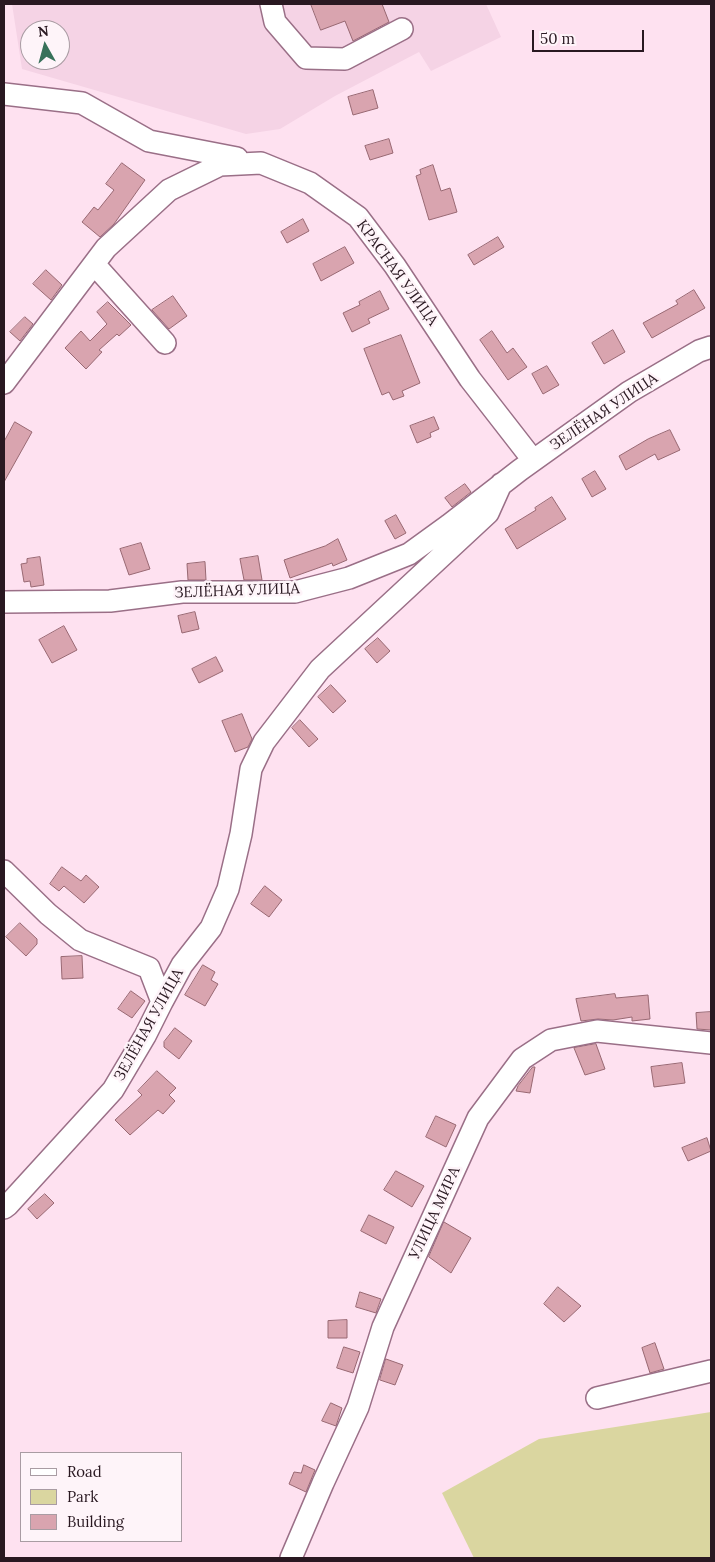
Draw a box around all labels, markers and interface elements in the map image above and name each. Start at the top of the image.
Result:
north arrow [20,20,70,70]
scale bar [535,20,648,52]
text: N [37,22,50,41]
text: 50 m [540,29,575,48]
street label: КРАСНАЯ УЛИЦА [353,217,441,329]
street label: ЗЕЛЁНАЯ УЛИЦА [547,369,661,455]
street label: ЗЕЛЁНАЯ УЛИЦА [174,580,300,602]
street label: ЗЕЛЁНАЯ УЛИЦА [111,966,187,1084]
street label: УЛИЦА МИРА [406,1164,464,1262]
legend [20,1452,182,1542]
text: Road [67,1462,102,1481]
text: Park [67,1487,98,1506]
text: Building [67,1512,124,1531]

